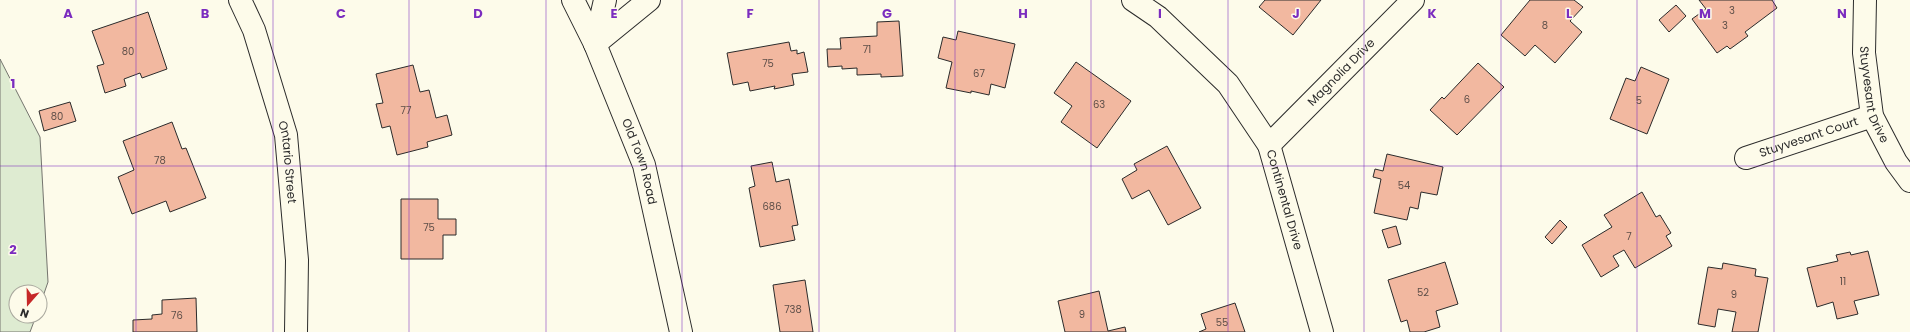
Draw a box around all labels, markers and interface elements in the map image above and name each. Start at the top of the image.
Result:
house number: 3 [1729,3,1735,18]
text: A [63,4,73,23]
text: B [201,4,210,23]
text: C [336,4,346,23]
text: D [473,4,483,23]
text: E [610,4,618,23]
text: F [746,4,754,23]
text: G [882,4,892,23]
text: H [1018,4,1028,23]
text: I [1158,4,1162,23]
text: J [1292,4,1300,23]
text: K [1427,4,1437,23]
text: L [1566,4,1572,23]
text: M [1699,4,1711,23]
text: N [1837,4,1847,23]
house number: 8 [1542,18,1548,33]
house number: 3 [1722,18,1728,33]
street label: Magnolia Drive [1303,34,1378,110]
house number: 71 [863,42,871,57]
house number: 80 [122,44,134,59]
street label: Stuyvesant Drive [1856,46,1894,146]
house number: 75 [762,56,774,71]
house number: 67 [973,66,985,81]
text: 1 [11,74,15,93]
house number: 6 [1464,92,1470,107]
house number: 5 [1636,93,1642,108]
house number: 63 [1093,97,1105,112]
house number: 77 [401,103,412,118]
house number: 80 [51,109,63,124]
street label: Stuyvesant Court [1757,112,1860,161]
street label: Old Town Road [618,116,661,206]
street label: Ontario Street [274,119,301,204]
street label: Continental Drive [1263,148,1307,252]
house number: 78 [154,153,166,168]
house number: 54 [1398,178,1410,193]
house number: 686 [762,199,782,214]
house number: 75 [423,220,435,235]
house number: 7 [1626,229,1632,244]
text: 2 [9,240,17,259]
house number: 11 [1840,274,1846,289]
north arrow [8,284,48,324]
house number: 52 [1417,285,1429,300]
house number: 9 [1731,287,1737,302]
house number: 738 [784,302,802,317]
text: N [18,304,31,322]
house number: 9 [1079,307,1085,322]
house number: 76 [171,308,183,323]
house number: 55 [1216,315,1228,330]

